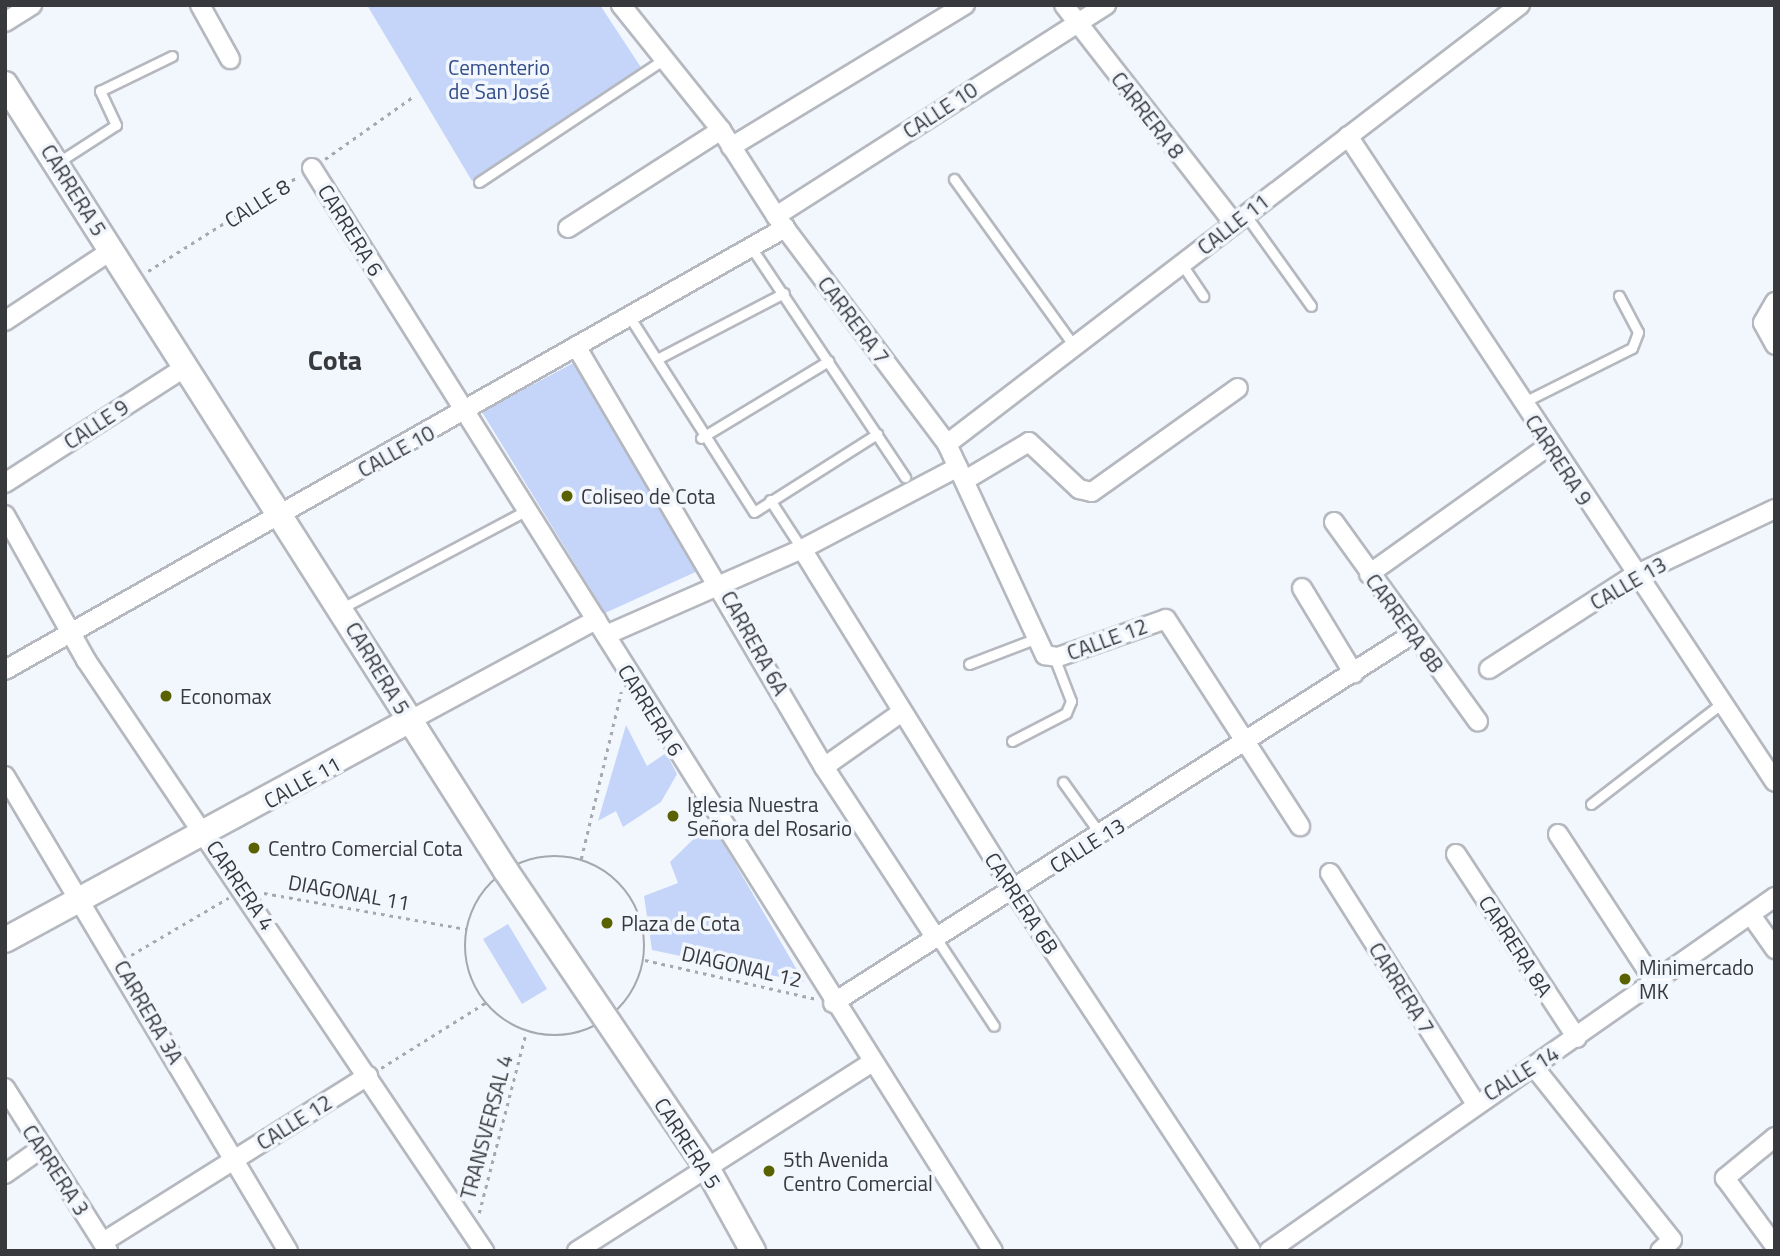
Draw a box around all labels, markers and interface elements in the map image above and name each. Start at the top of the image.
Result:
park label: Cementerio de San José [448,54,550,104]
street label: CARRERA 8 [1106,67,1190,163]
street label: CALLE 10 [898,77,982,143]
street label: CARRERA 5 [36,140,112,240]
street label: CALLE 8 [220,173,294,233]
street label: CARRERA 6 [313,180,389,280]
street label: CALLE 11 [1192,188,1274,260]
street label: CARRERA 7 [813,271,895,369]
district label: Cota [308,343,362,377]
street label: CALLE 9 [59,394,133,454]
street label: CARRERA 9 [1520,410,1598,510]
street label: CALLE 10 [353,420,439,482]
place label: Coliseo de Cota [581,483,715,509]
marker: Coliseo de Cota [559,488,575,504]
street label: CALLE 13 [1585,551,1671,615]
street label: CARRERA 8B [1361,569,1449,677]
street label: CARRERA 6A [716,586,794,700]
street label: CALLE 12 [1063,613,1151,665]
street label: CARRERA 5 [341,617,415,719]
street label: CARRERA 6 [613,660,689,760]
place label: Economax [180,683,271,709]
marker: Economax [158,688,174,704]
street label: CALLE 11 [259,751,345,813]
place label: Iglesia Nuestra Señora del Rosario [687,791,852,841]
marker: Iglesia Nuestra Señora del Rosario [665,808,681,824]
street label: CALLE 13 [1045,812,1129,878]
street label: CARRERA 4 [202,835,280,935]
place label: Centro Comercial Cota [268,835,463,861]
marker: Centro Comercial Cota [246,840,262,856]
street label: CARRERA 6B [980,847,1064,959]
street label: DIAGONAL 11 [286,869,412,915]
street label: CARRERA 8A [1474,891,1558,1001]
place label: Plaza de Cota [621,910,740,936]
marker: Plaza de Cota [599,915,615,931]
street label: CARRERA 7 [1364,938,1440,1038]
street label: DIAGONAL 12 [679,940,805,992]
place label: Minimercado MK [1639,954,1754,1004]
street label: CARRERA 3A [109,956,189,1068]
marker: Minimercado MK [1617,971,1633,987]
street label: CALLE 14 [1479,1040,1563,1106]
street label: TRANSVERSAL 4 [455,1052,517,1202]
street label: CALLE 12 [252,1089,336,1155]
street label: CARRERA 5 [649,1093,727,1193]
street label: CARRERA 3 [17,1120,95,1220]
place label: 5th Avenida Centro Comercial [783,1146,933,1196]
marker: 5th Avenida Centro Comercial [761,1163,777,1179]

